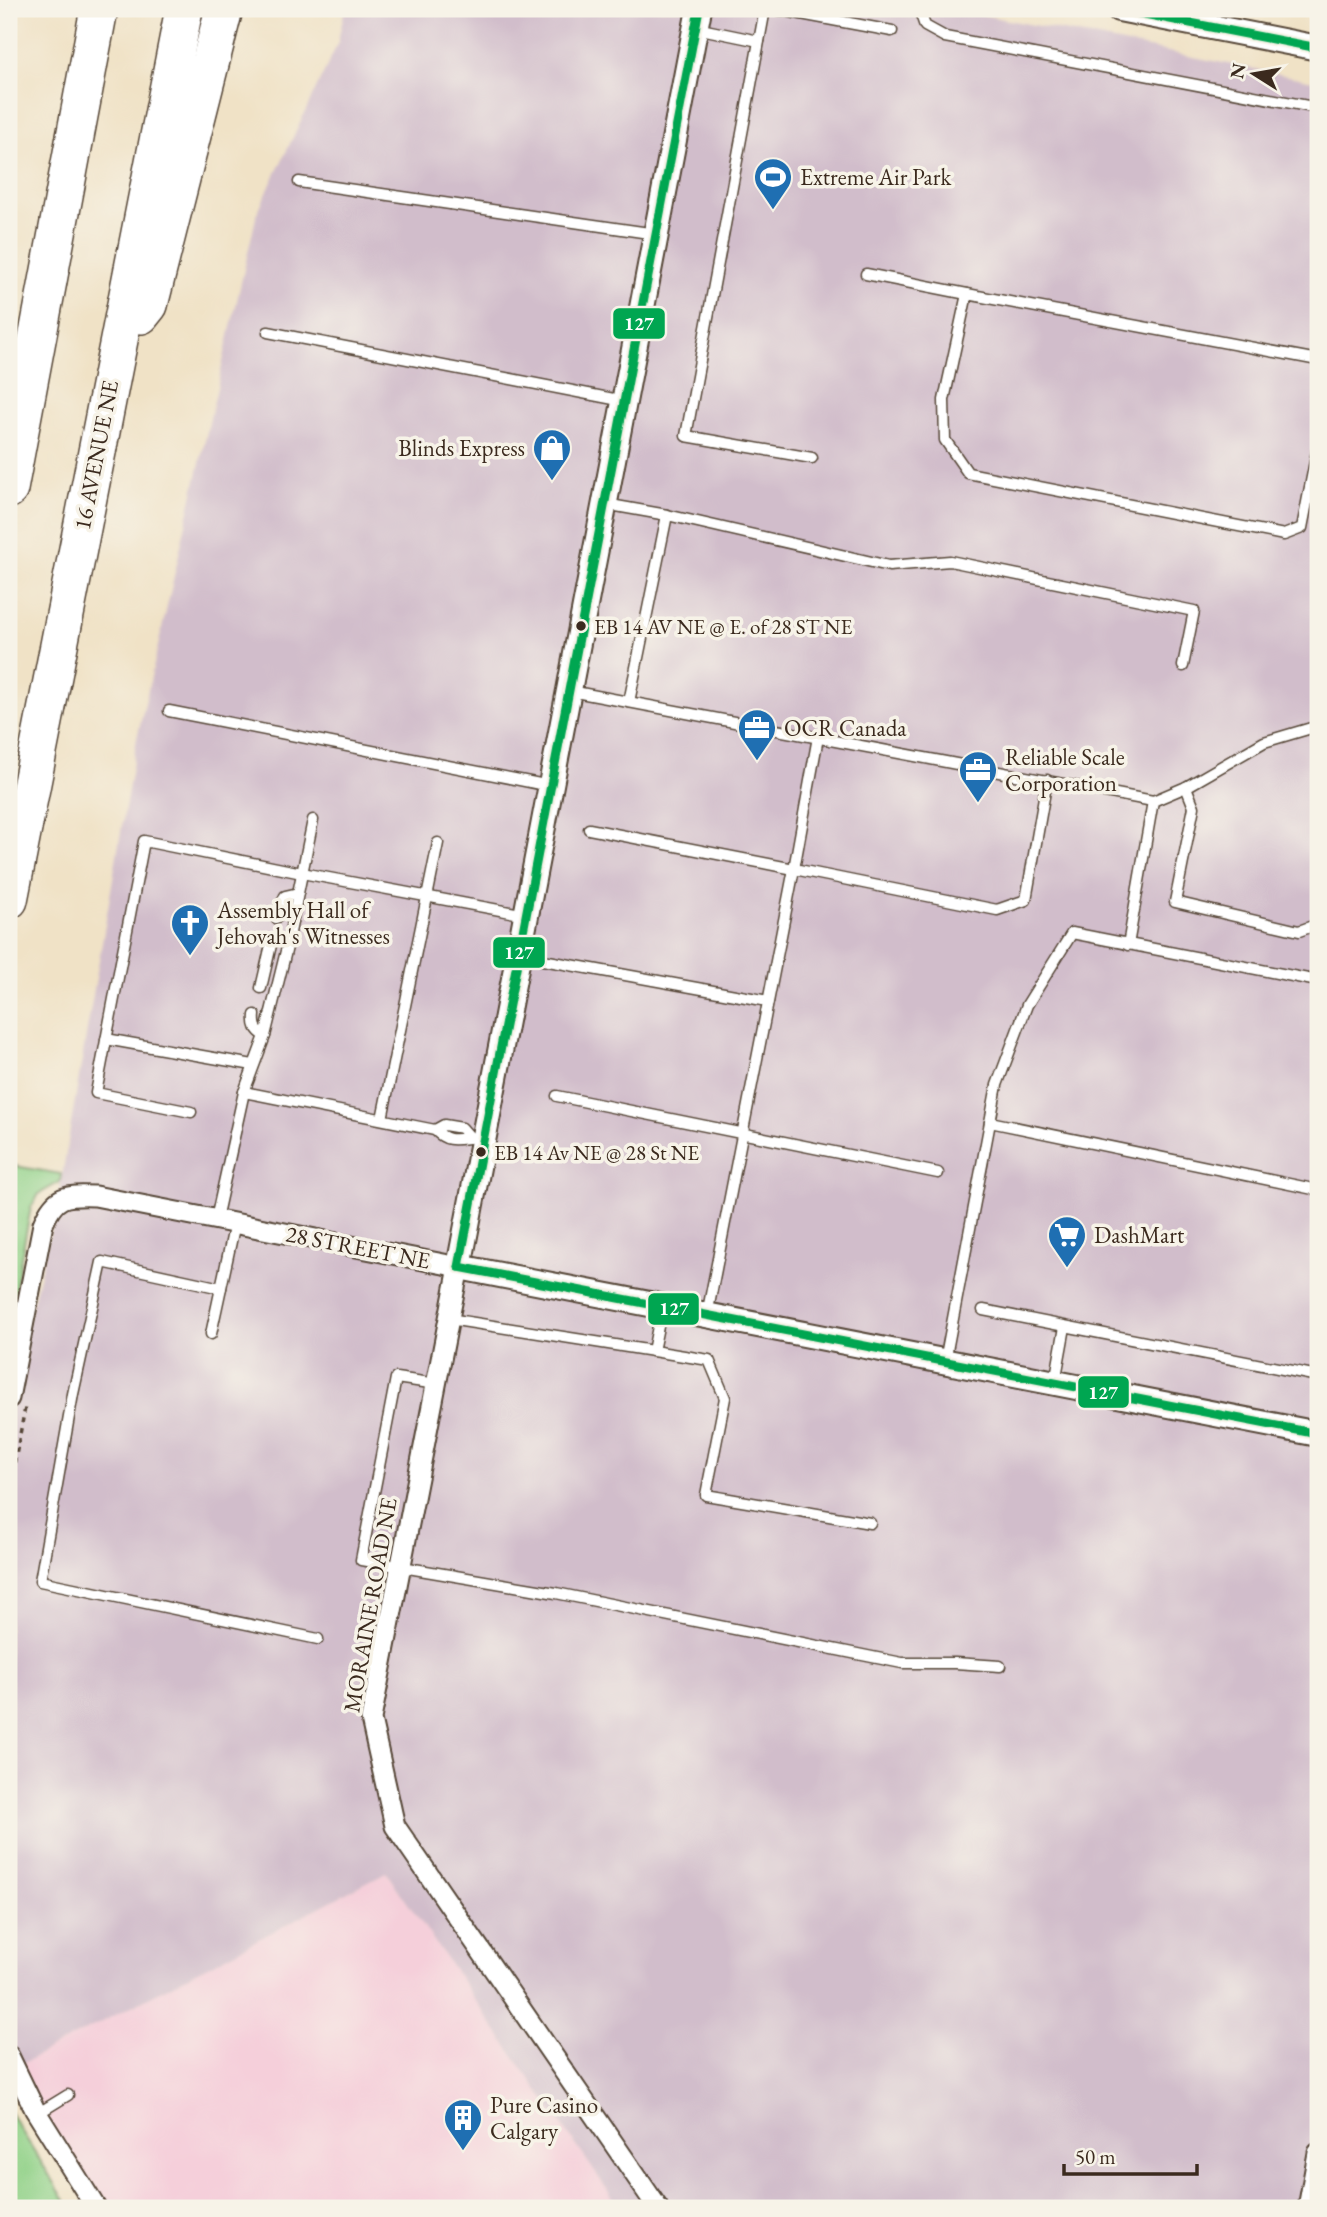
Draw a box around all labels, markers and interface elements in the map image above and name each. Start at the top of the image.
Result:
north arrow [1218,38,1288,108]
text: N [1224,60,1252,81]
sports icon: Extreme Air Park [752,156,794,211]
place label: Extreme Air Park [800,162,952,192]
line badge: 127 [612,307,666,340]
text: 127 [624,311,655,336]
street label: 16 AVENUE NE [67,378,125,532]
shop icon: Blinds Express [531,427,573,482]
place label: Blinds Express [398,433,525,463]
place label: EB 14 AV NE @ E. of 28 ST NE [594,613,852,640]
marker: EB 14 AV NE @ E. of 28 ST NE [574,619,588,633]
office icon: OCR Canada [736,707,778,762]
place label: OCR Canada [784,713,907,743]
place label: Reliable Scale Corporation [1005,742,1125,798]
office icon: Reliable Scale Corporation [957,749,999,804]
place label: Assembly Hall of Jehovah's Witnesses [215,895,390,951]
church icon: Assembly Hall of Jehovah's Witnesses [169,902,211,957]
line badge: 127 [492,936,546,969]
text: 127 [504,940,535,965]
place label: EB 14 Av NE @ 28 St NE [494,1139,699,1166]
marker: EB 14 Av NE @ 28 St NE [474,1145,488,1159]
supermarket icon: DashMart [1046,1214,1088,1269]
street label: 28 STREET NE [283,1218,433,1276]
place label: DashMart [1094,1220,1185,1250]
line badge: 127 [647,1292,700,1326]
text: 127 [659,1296,690,1321]
line badge: 127 [1077,1375,1130,1409]
text: 127 [1088,1380,1119,1405]
street label: MORAINE ROAD NE [336,1495,404,1715]
place label: Pure Casino Calgary [490,2090,598,2146]
building icon: Pure Casino Calgary [442,2097,484,2152]
scale bar [1064,2133,1198,2177]
text: 50 m [1075,2143,1116,2170]

